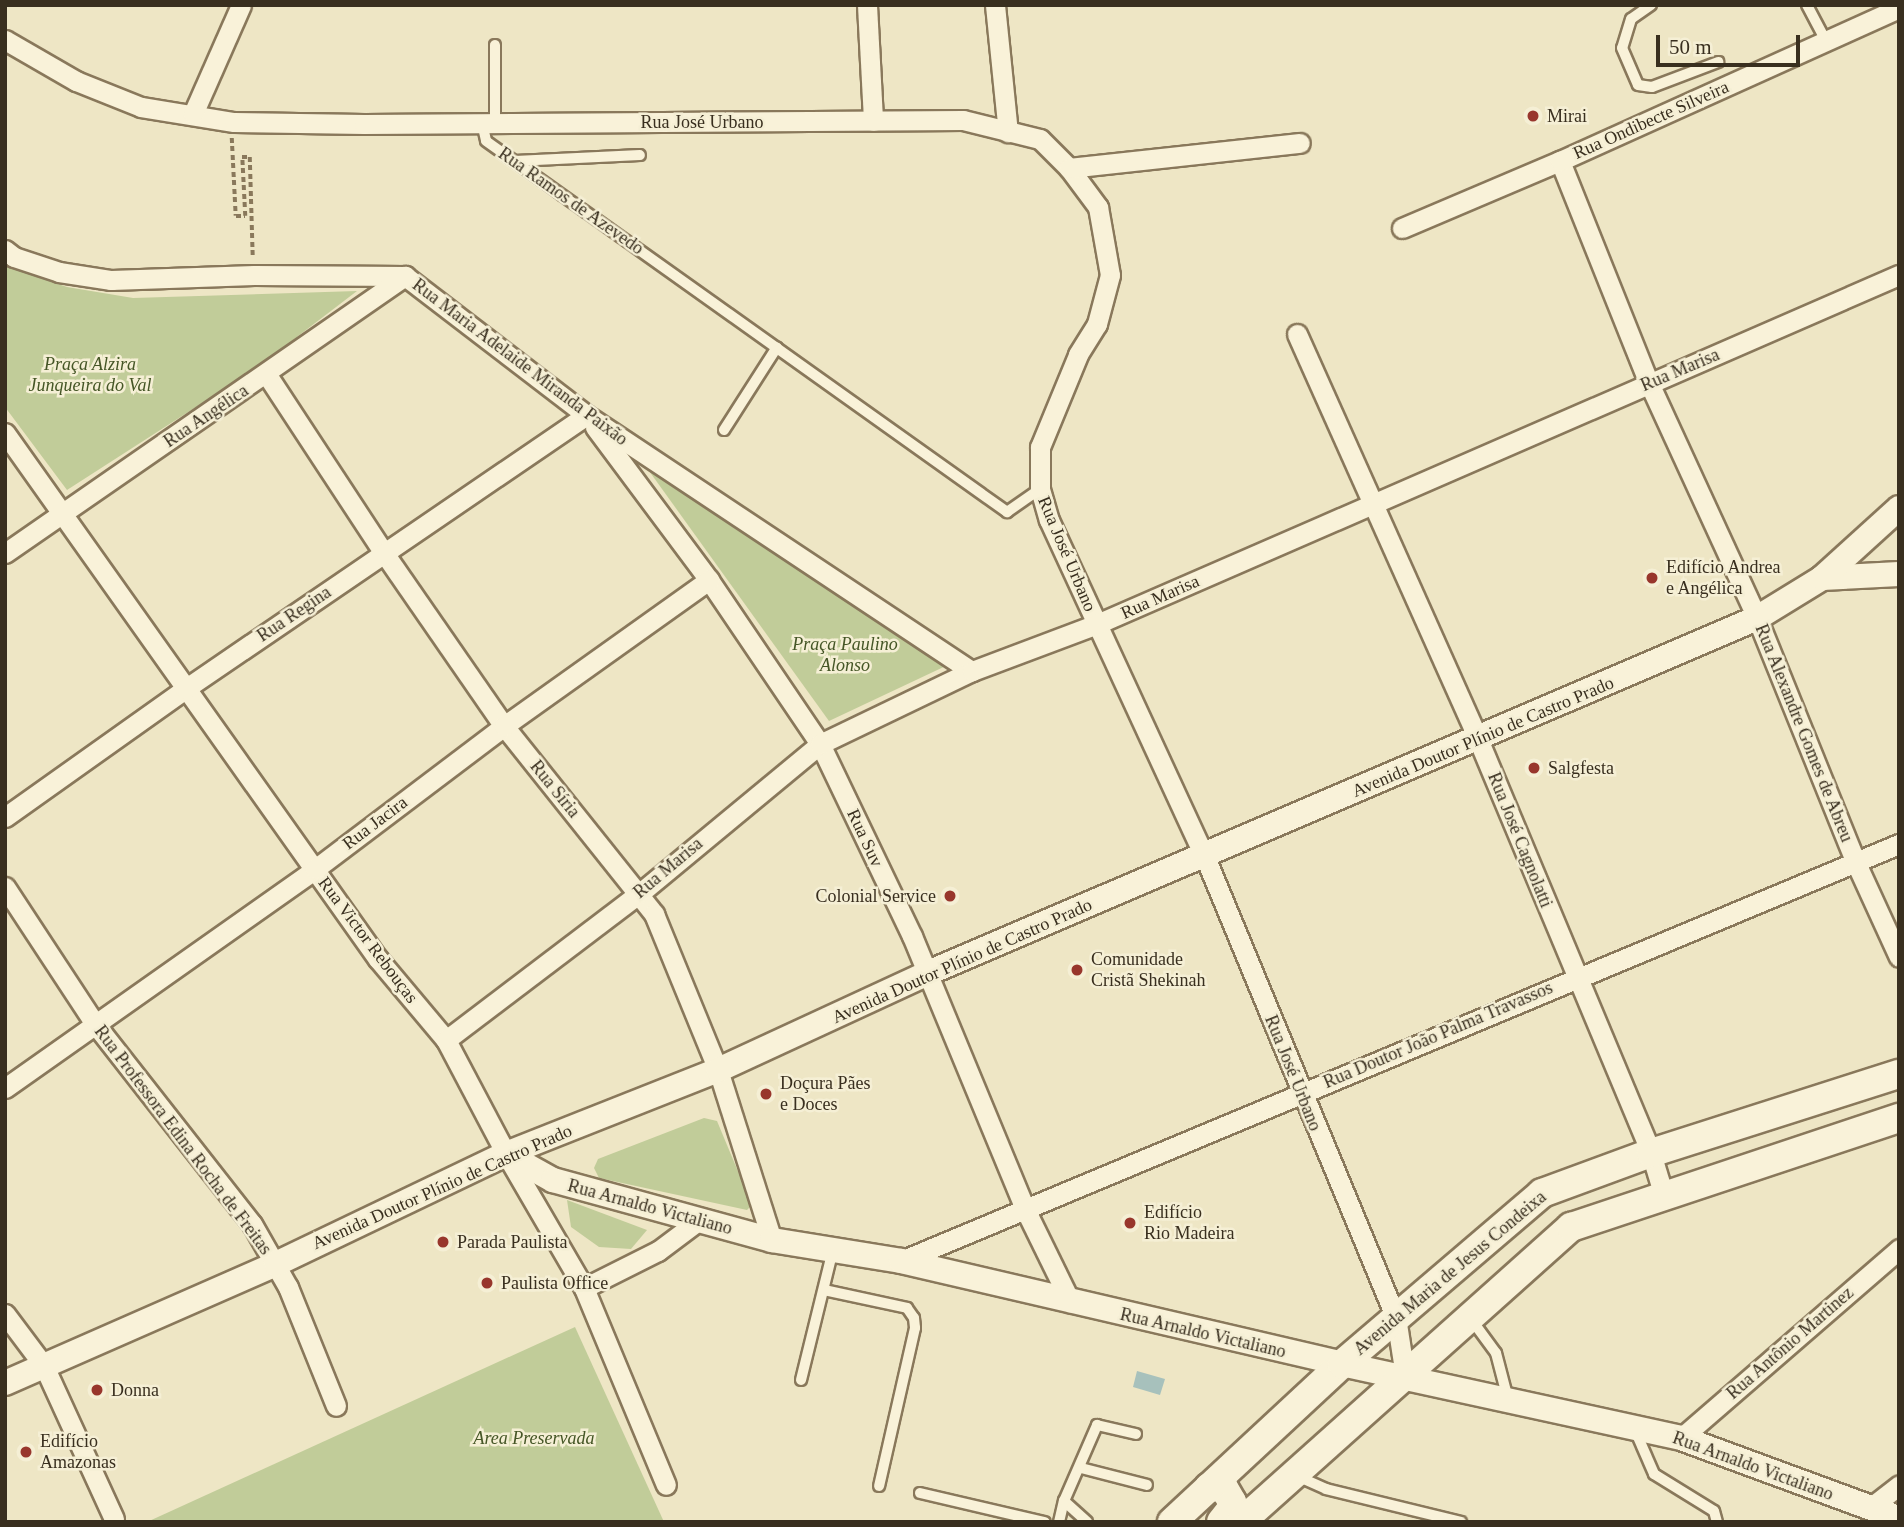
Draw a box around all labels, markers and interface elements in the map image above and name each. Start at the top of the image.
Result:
scale bar [1659,21,1802,65]
text: 50 m [1669,35,1712,59]
street label: Rua Ondibecte Silveira [1570,76,1732,164]
place label: Mirai [1547,105,1587,127]
marker: Mirai [1525,108,1541,124]
street label: Rua José Urbano [641,111,763,133]
street label: Rua Ramos de Azevedo [494,142,648,260]
street label: Rua Maria Adelaide Miranda Paixão [408,274,632,450]
street label: Rua Marisa [1637,344,1723,396]
park label: Praça Alzira Junqueira do Val [29,354,151,396]
street label: Rua Angélica [159,380,253,452]
street label: Rua José Urbano [1033,493,1101,615]
place label: Edifício Andrea e Angélica [1666,557,1781,600]
street label: Rua Marisa [1117,570,1203,624]
marker: Edifício Andrea e Angélica [1644,570,1660,586]
street label: Rua Regina [253,581,335,647]
street label: Rua Alexandre Gomes de Abreu [1750,620,1858,846]
park label: Praça Paulino Alonso [792,634,898,676]
street label: Avenida Doutor Plínio de Castro Prado [1349,672,1617,802]
street label: Rua Síria [525,756,585,822]
place label: Salgfesta [1548,757,1614,779]
marker: Salgfesta [1526,760,1542,776]
street label: Rua José Cagnolatti [1483,769,1557,911]
street label: Rua Jacira [338,792,412,854]
street label: Rua Suv [842,806,888,870]
street label: Rua Marisa [629,833,707,903]
street label: Rua Victor Rebouças [313,872,423,1008]
place label: Colonial Service [816,885,936,907]
marker: Colonial Service [942,888,958,904]
street label: Avenida Doutor Plínio de Castro Prado [829,894,1095,1028]
place label: Comunidade Cristã Shekinah [1091,949,1205,992]
marker: Comunidade Cristã Shekinah [1069,962,1085,978]
street label: Rua Doutor João Palma Travassos [1320,977,1556,1093]
street label: Rua José Urbano [1260,1012,1326,1134]
street label: Rua Professora Edina Rocha de Freitas [90,1021,276,1259]
place label: Doçura Pães e Doces [780,1073,870,1116]
marker: Doçura Pães e Doces [758,1086,774,1102]
street label: Avenida Doutor Plínio de Castro Prado [309,1120,575,1254]
street label: Rua Arnaldo Victaliano [565,1174,735,1240]
street label: Avenida Maria de Jesus Condeixa [1349,1186,1551,1360]
place label: Edifício Rio Madeira [1144,1202,1234,1244]
marker: Edifício Rio Madeira [1122,1215,1138,1231]
place label: Parada Paulista [457,1231,567,1253]
marker: Parada Paulista [435,1234,451,1250]
place label: Paulista Office [501,1272,608,1294]
marker: Paulista Office [479,1275,495,1291]
street label: Rua Antônio Martinez [1722,1282,1858,1404]
street label: Rua Arnaldo Victaliano [1117,1303,1289,1363]
place label: Donna [111,1379,159,1401]
marker: Donna [89,1382,105,1398]
park label: Area Preservada [473,1427,595,1449]
street label: Rua Arnaldo Victaliano [1669,1427,1837,1505]
place label: Edifício Amazonas [40,1431,116,1474]
marker: Edifício Amazonas [18,1444,34,1460]

